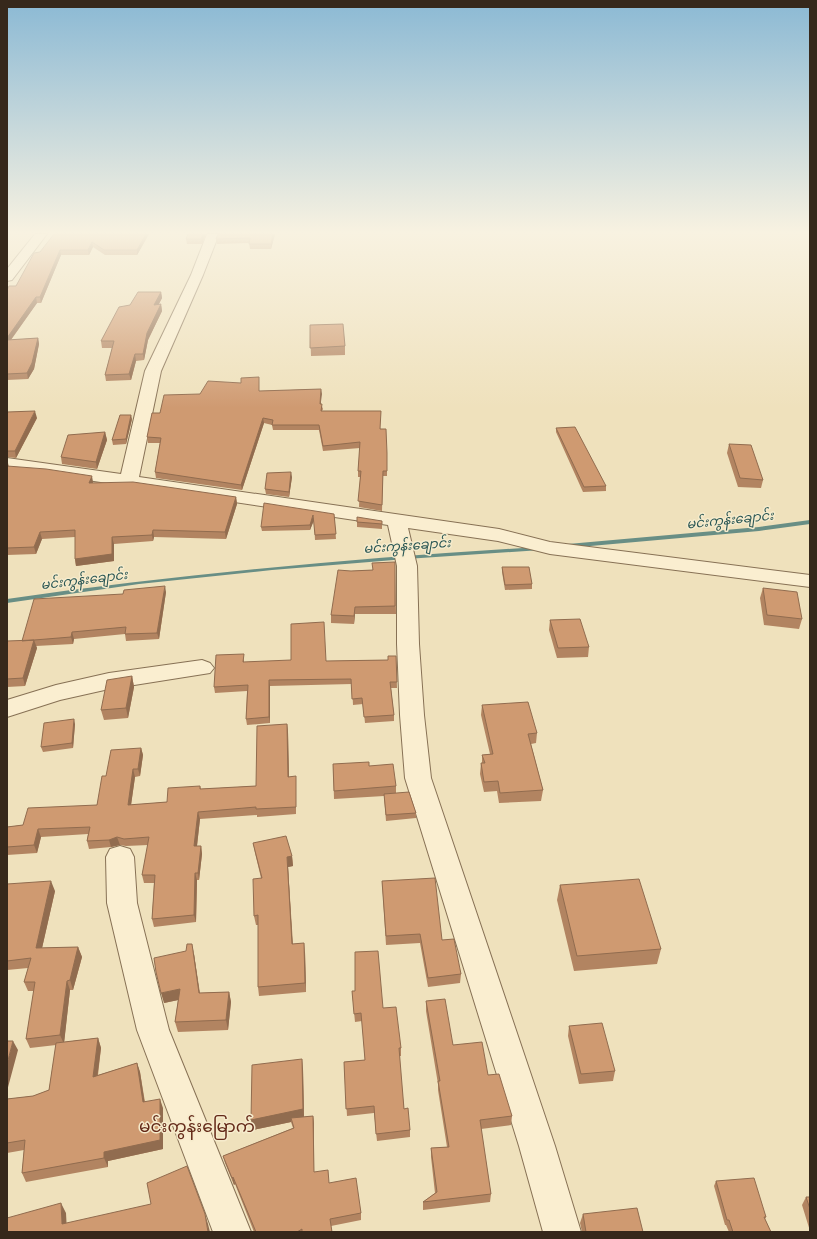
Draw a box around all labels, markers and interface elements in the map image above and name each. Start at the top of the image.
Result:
water label: မင်းကွန်းချောင်း [686,505,776,535]
water label: မင်းကွန်းချောင်း [363,533,453,560]
water label: မင်းကွန်းချောင်း [40,565,130,596]
district label: မင်းကွန်းမြောက် [139,1115,255,1140]

